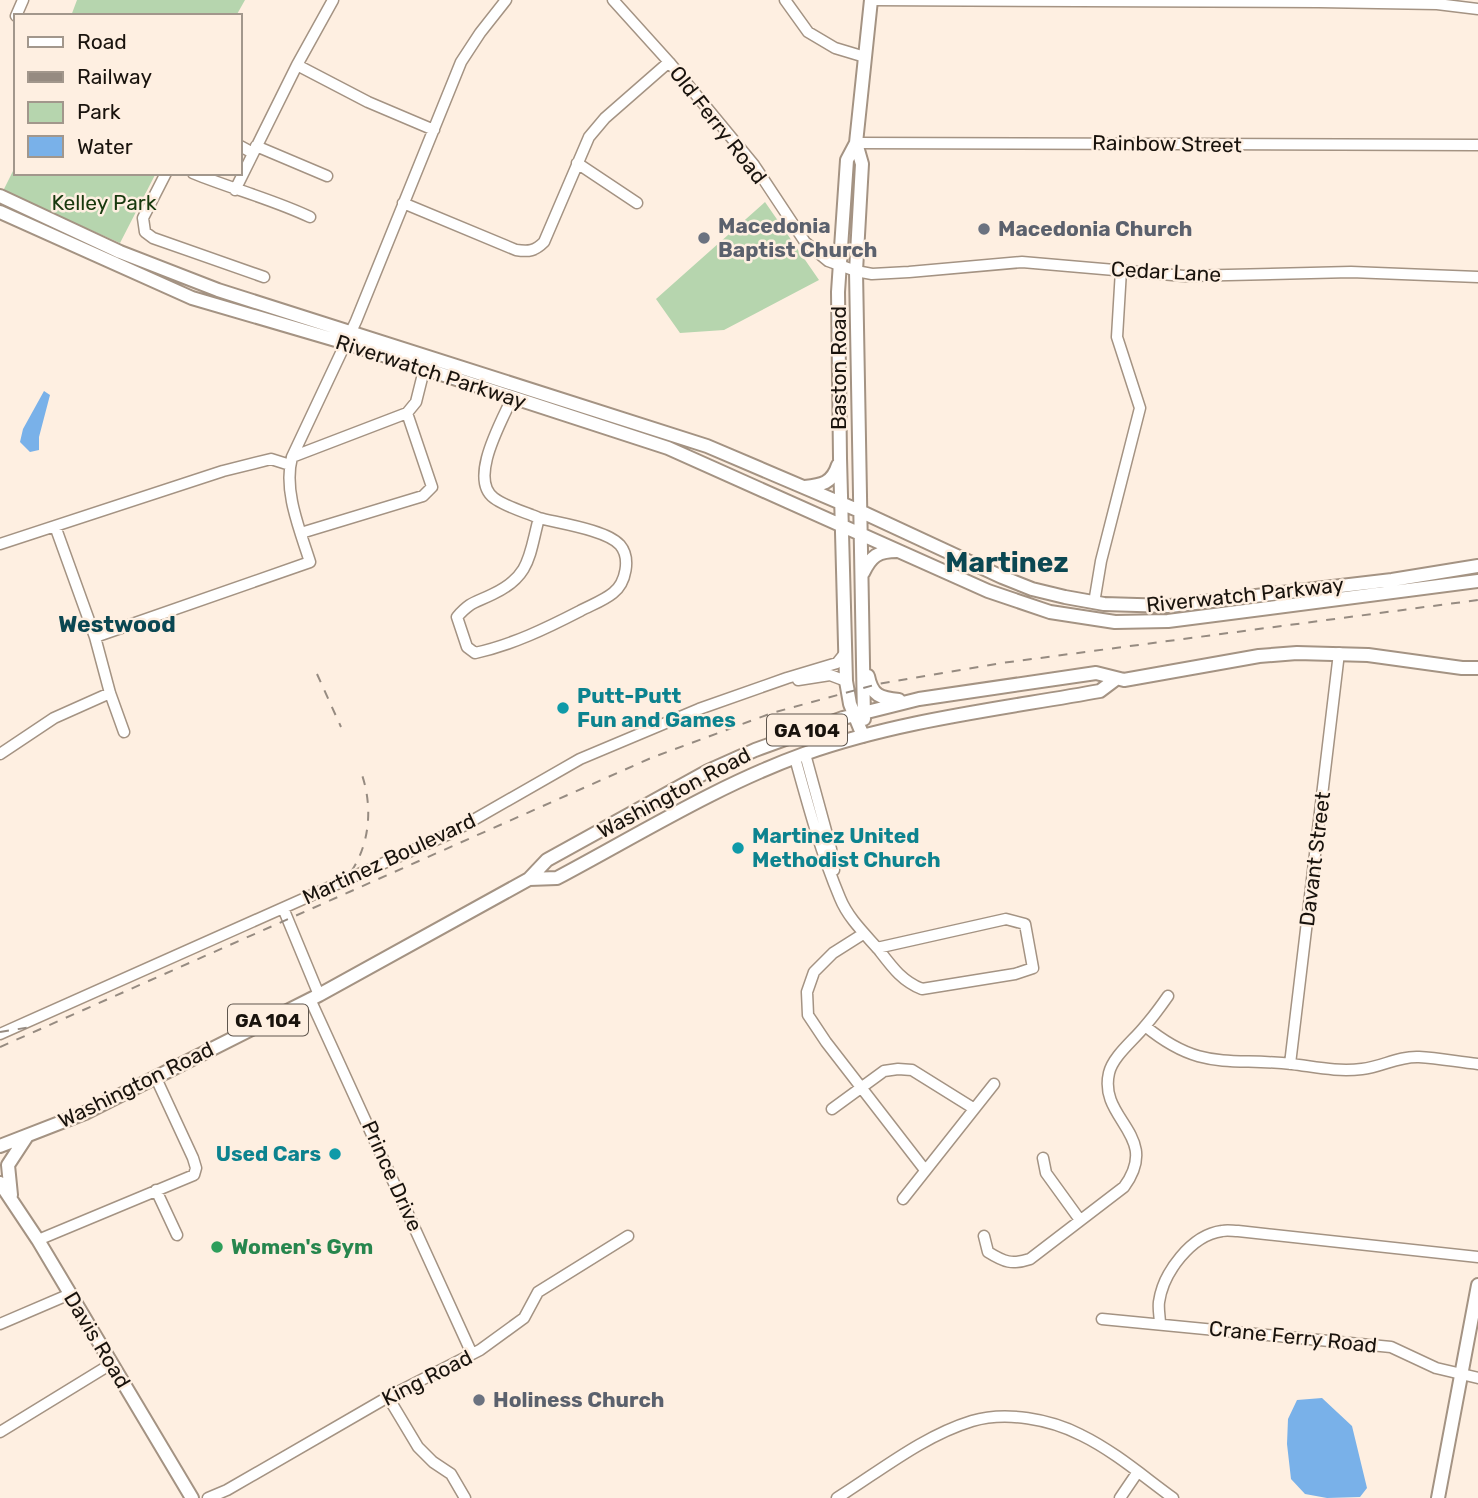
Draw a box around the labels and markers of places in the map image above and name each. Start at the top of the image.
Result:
place label: Macedonia Baptist Church [718,213,877,262]
place label: Macedonia Church [998,216,1192,241]
marker: Macedonia Church [976,221,992,237]
marker: Macedonia Baptist Church [696,230,712,246]
place label: Putt-Putt Fun and Games [577,683,736,732]
marker: Putt-Putt Fun and Games [555,700,571,716]
place label: Martinez United Methodist Church [752,823,941,872]
marker: Martinez United Methodist Church [730,840,746,856]
place label: Used Cars [216,1141,321,1166]
marker: Used Cars [327,1146,343,1162]
place label: Women's Gym [231,1234,373,1259]
marker: Women's Gym [209,1239,225,1255]
place label: Holiness Church [493,1387,665,1412]
marker: Holiness Church [471,1392,487,1408]

